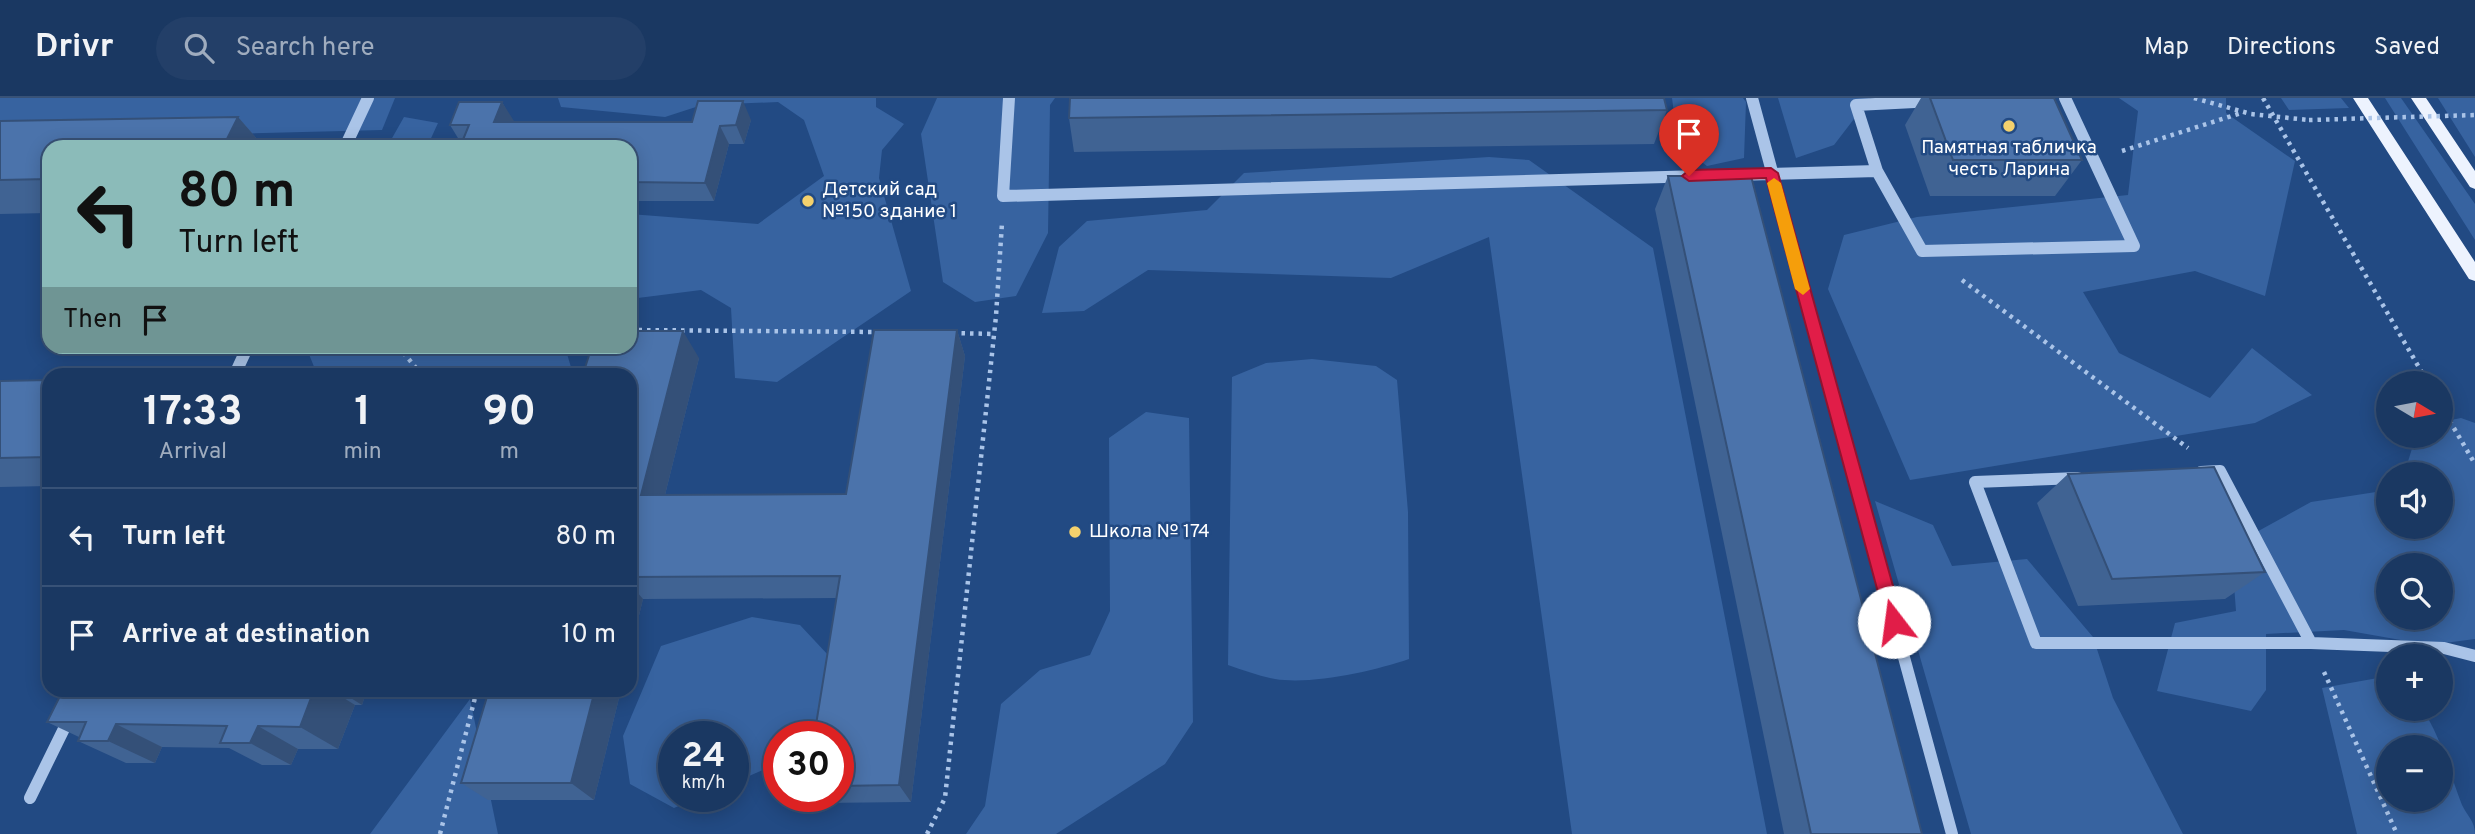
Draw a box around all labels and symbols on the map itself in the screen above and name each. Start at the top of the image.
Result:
pin [1659,104,1719,176]
marker: Памятная табличка честь Ларина [2001,118,2017,134]
place label: Памятная табличка честь Ларина [1921,136,2097,182]
place label: Детский сад №150 здание 1 [822,178,957,224]
marker: Детский сад №150 здание 1 [800,193,816,209]
north arrow [2376,371,2454,448]
place label: Школа № 174 [1089,520,1210,544]
marker: Школа № 174 [1067,524,1083,540]
position arrow [1857,585,1931,659]
speed limit sign: 30 [763,721,854,812]

